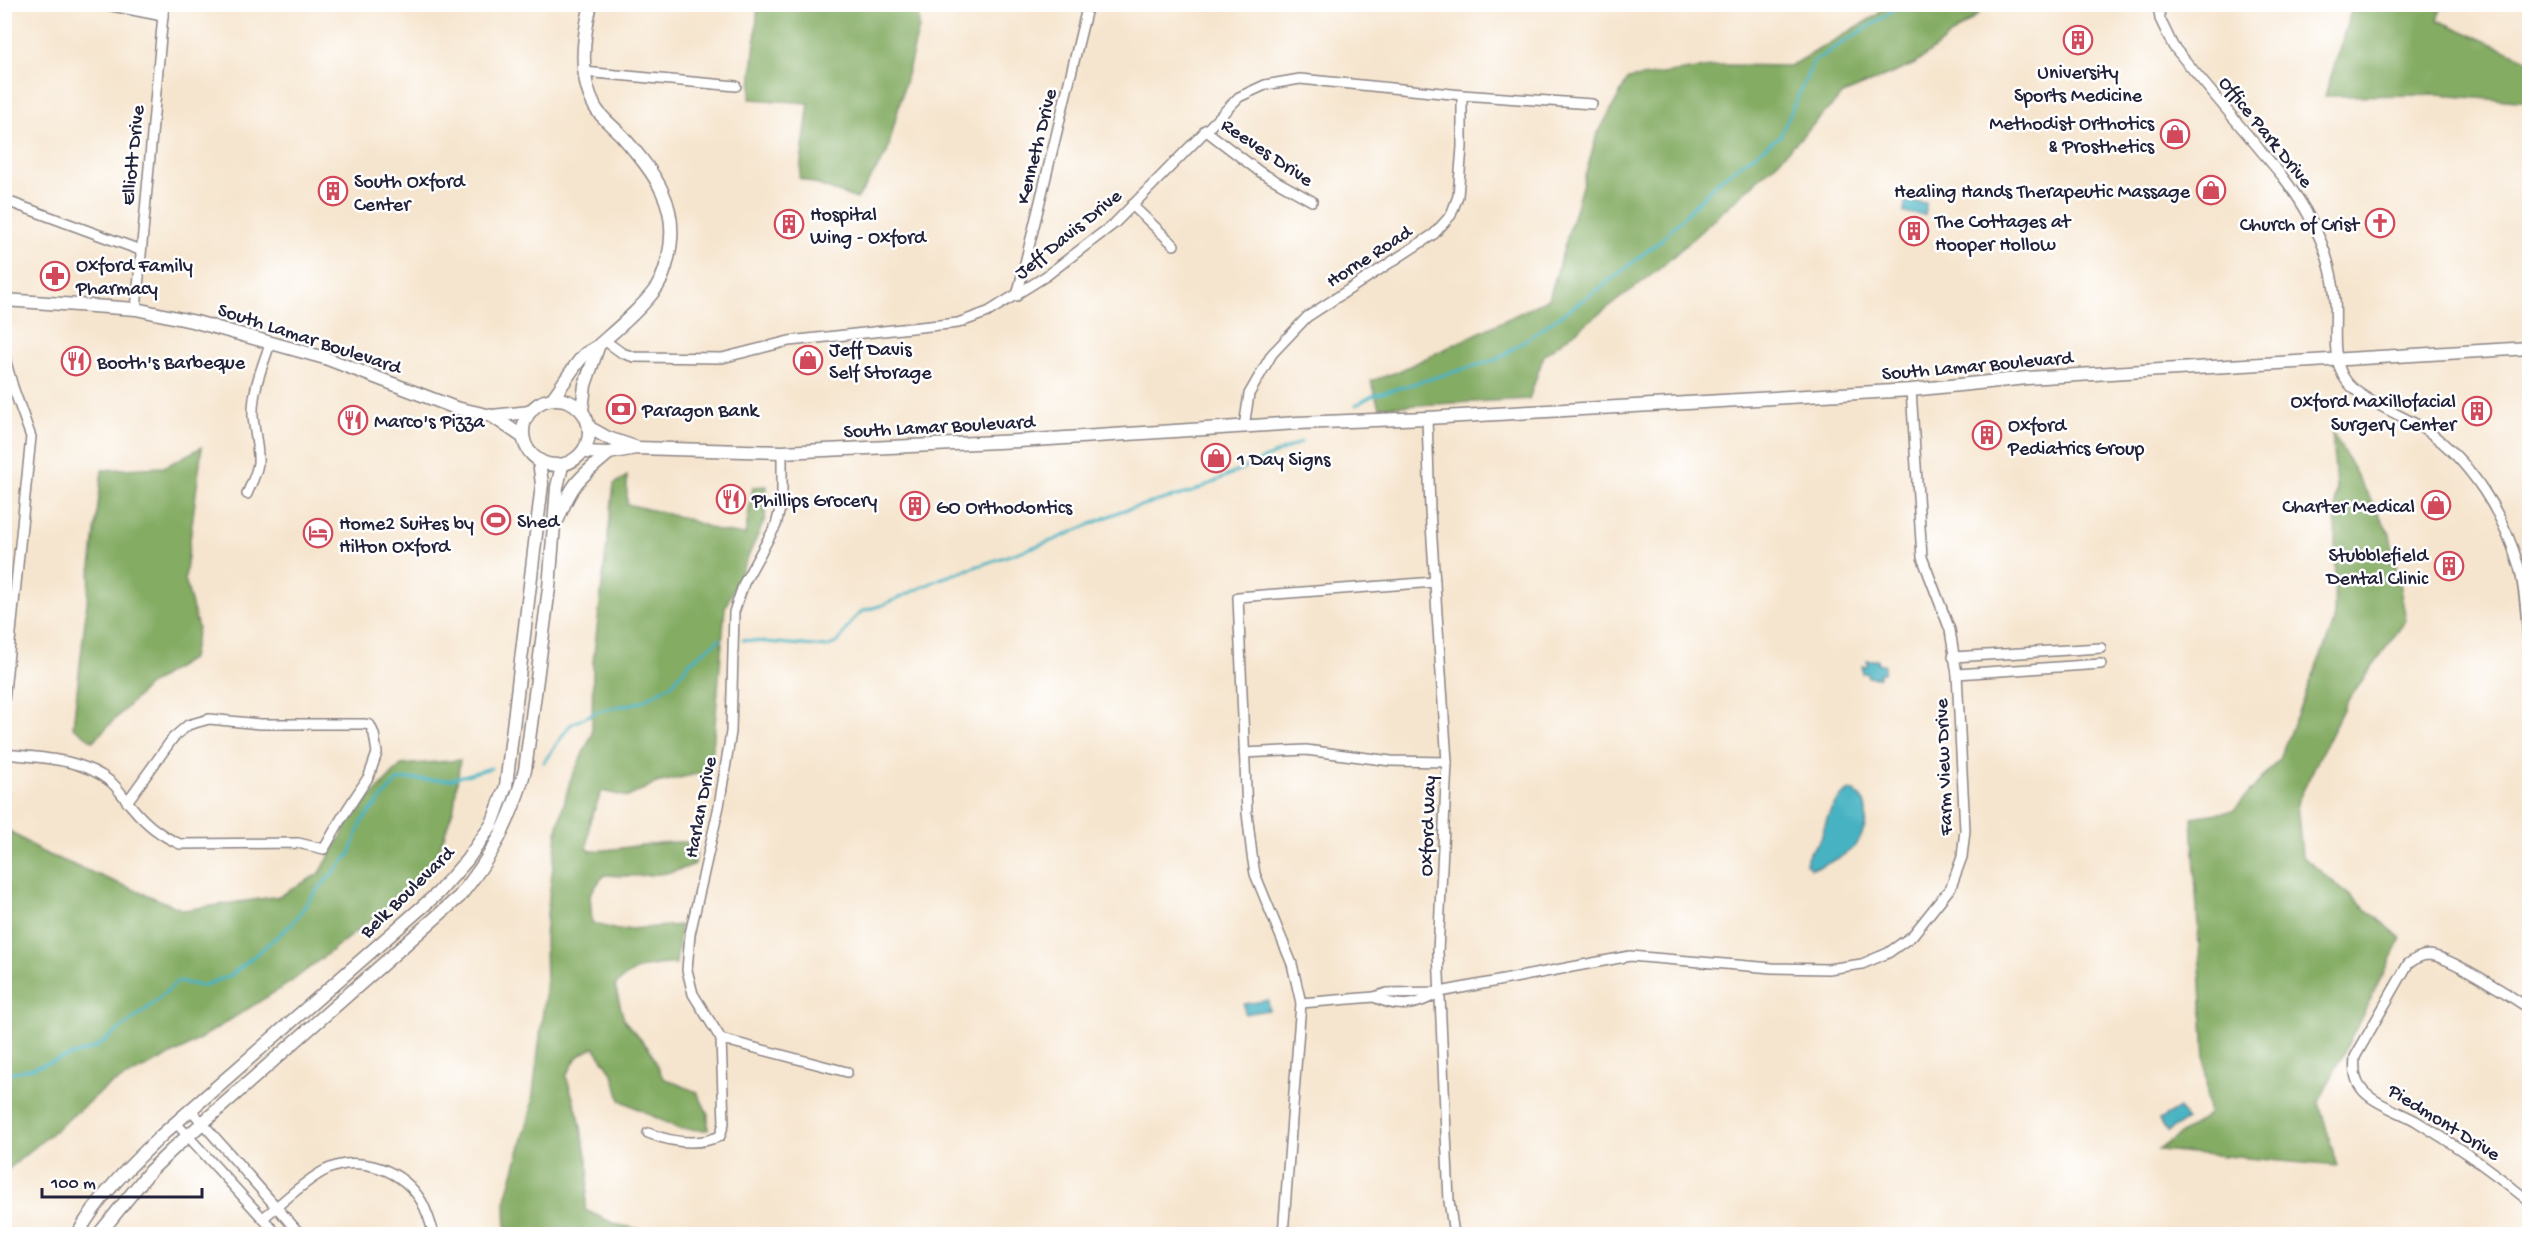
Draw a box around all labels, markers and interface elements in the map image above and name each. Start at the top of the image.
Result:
building icon: University Sports Medicine [2062,24,2094,56]
place label: University Sports Medicine [2014,63,2143,109]
street label: Office Park Drive [2212,73,2317,194]
street label: Kenneth Drive [1013,86,1064,207]
street label: Elliott Drive [118,103,151,207]
place label: Methodist Orthotics & Prosthetics [1989,114,2155,160]
street label: Reeves Drive [1216,115,1317,193]
shop icon: Methodist Orthotics & Prosthetics [2159,118,2191,150]
place label: South Oxford Center [354,172,467,218]
shop icon: Healing Hands Therapeutic Massage [2195,174,2227,206]
building icon: South Oxford Center [317,175,349,207]
place label: Healing Hands Therapeutic Massage [1894,182,2191,205]
street label: Jeff Davis Drive [1011,185,1128,286]
place label: Hospital Wing - Oxford [810,205,928,251]
church icon: Church of Crist [2364,207,2396,239]
building icon: Hospital Wing - Oxford [773,208,805,240]
place label: The Cottages at Hooper Hollow [1934,212,2072,258]
building icon: The Cottages at Hooper Hollow [1898,215,1930,247]
place label: Church of Crist [2240,215,2361,238]
street label: Horne Road [1323,221,1419,294]
place label: Oxford Family Pharmacy [75,256,193,302]
pharmacy icon: Oxford Family Pharmacy [39,260,71,292]
street label: South Lamar Boulevard [214,300,406,382]
place label: Jeff Davis Self Storage [829,340,932,386]
shop icon: Jeff Davis Self Storage [792,344,824,376]
restaurant icon: Booth's Barbeque [60,345,92,377]
street label: South Lamar Boulevard [1881,347,2076,387]
place label: Booth's Barbeque [96,353,246,376]
place label: Oxford Maxillofacial Surgery Center [2291,392,2458,438]
bank icon: Paragon Bank [605,393,637,425]
building icon: Oxford Maxillofacial Surgery Center [2461,395,2493,427]
place label: Paragon Bank [641,401,760,424]
restaurant icon: Marco's Pizza [337,404,369,436]
place label: Marco's Pizza [374,412,485,435]
street label: South Lamar Boulevard [843,412,1038,445]
place label: Oxford Pediatrics Group [2007,416,2144,462]
building icon: Oxford Pediatrics Group [1971,419,2003,451]
shop icon: 1 Day Signs [1200,442,1232,474]
place label: 1 Day Signs [1236,450,1331,473]
restaurant icon: Phillips Grocery [715,483,747,515]
shop icon: Charter Medical [2420,489,2452,521]
building icon: GO Orthodontics [899,490,931,522]
place label: Phillips Grocery [751,491,877,514]
place label: Charter Medical [2282,497,2415,520]
place label: GO Orthodontics [936,498,1073,521]
sports icon: Shed [480,504,512,536]
place label: Shed [517,512,561,535]
place label: Home2 Suites by Hilton Oxford [339,514,474,560]
hotel icon: Home2 Suites by Hilton Oxford [302,517,334,549]
place label: Stubblefield Dental Clinic [2325,546,2430,592]
building icon: Stubblefield Dental Clinic [2433,550,2465,582]
street label: Farm View Drive [1932,697,1959,837]
street label: Harlan Drive [681,754,724,860]
street label: Oxford Way [1416,775,1443,877]
street label: Belk Boulevard [356,841,462,945]
street label: Piedmont Drive [2382,1080,2504,1168]
scale bar [42,1161,202,1199]
text: 100 m [50,1174,96,1195]

